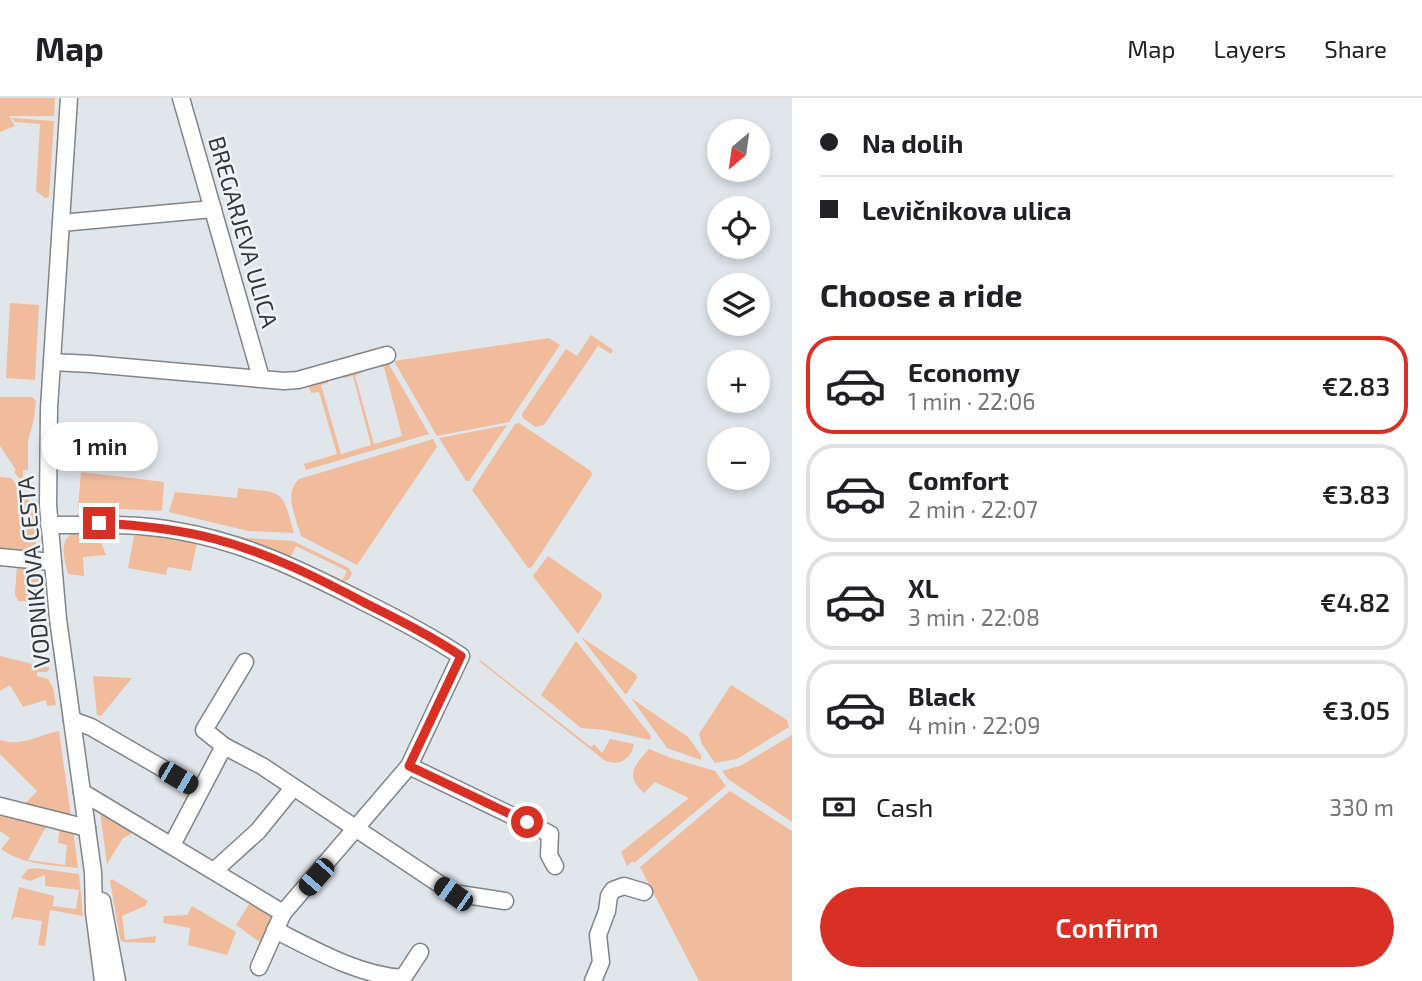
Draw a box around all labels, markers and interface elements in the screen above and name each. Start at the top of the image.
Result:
text: Map [35,28,104,68]
text: Map [1127,34,1175,63]
text: Layers [1213,34,1286,63]
text: Share [1324,34,1387,63]
north arrow [707,119,770,182]
map controls [707,119,770,490]
text: Na dolih [862,127,963,158]
street label: BREGARJEVA ULICA [203,133,285,331]
text: Levičnikova ulica [862,194,1072,225]
button: locate [707,196,770,259]
button: layers [707,273,770,336]
text: Choose a ride [820,275,1023,313]
button: + [707,350,770,413]
icon: car [824,354,887,417]
text: Economy [908,356,1020,387]
text: €2.83 [1322,370,1390,401]
text: 1 min · 22:06 [908,387,1036,415]
callout: 1 min [41,422,157,470]
button: − [707,427,770,490]
text: 1 min [73,432,127,460]
icon: car [824,462,887,525]
text: Comfort [908,464,1009,495]
street label: VODNIKOVA CESTA [11,474,55,669]
text: €3.83 [1322,478,1390,509]
text: 2 min · 22:07 [908,495,1038,523]
route end [83,507,115,539]
icon: car [824,570,887,633]
text: XL [908,572,939,603]
text: €4.82 [1320,586,1390,617]
text: 3 min · 22:08 [908,603,1040,631]
icon: car [824,678,887,741]
text: Black [908,680,976,711]
text: €3.05 [1322,694,1390,725]
text: 4 min · 22:09 [908,711,1040,739]
car [155,758,202,798]
icon: cash [820,788,858,826]
text: Cash [876,791,933,822]
text: 330 m [1329,793,1394,821]
route start [511,806,543,838]
car [295,854,338,900]
car [430,873,477,915]
button: Confirm [820,887,1394,967]

